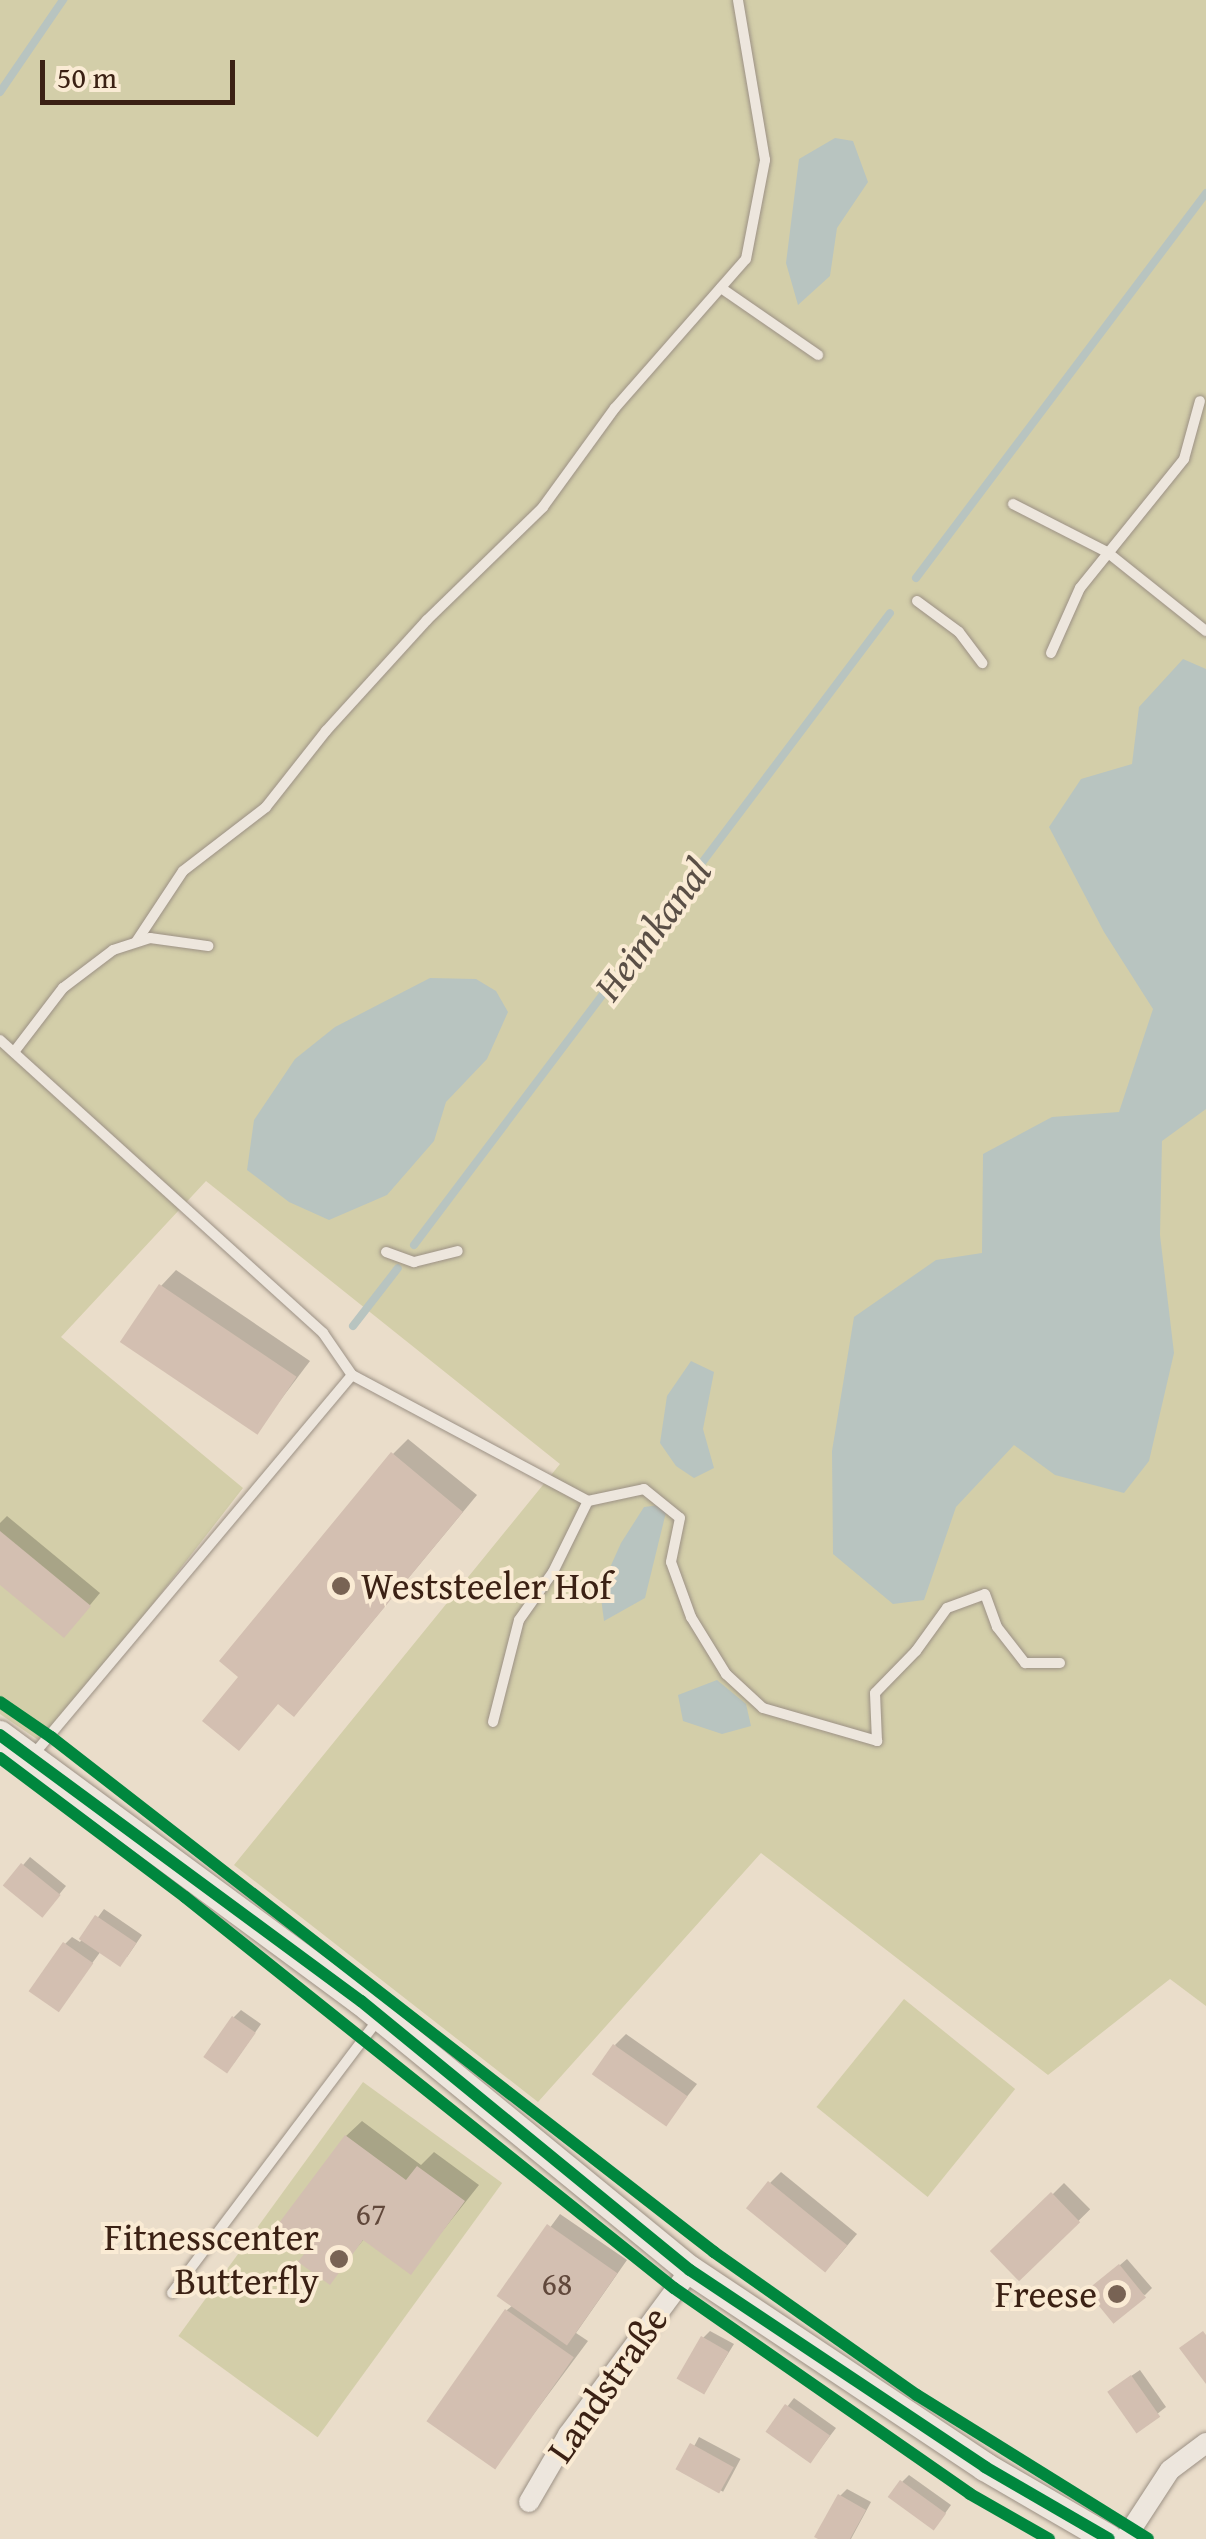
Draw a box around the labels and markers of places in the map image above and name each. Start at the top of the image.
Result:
place label: Weststeeler Hof [361,1563,612,1609]
marker: Weststeeler Hof [330,1575,352,1597]
place label: Fitnesscenter Butterfly [104,2214,319,2304]
marker: Fitnesscenter Butterfly [328,2248,350,2270]
place label: Freese [995,2271,1097,2317]
marker: Freese [1106,2283,1128,2305]

